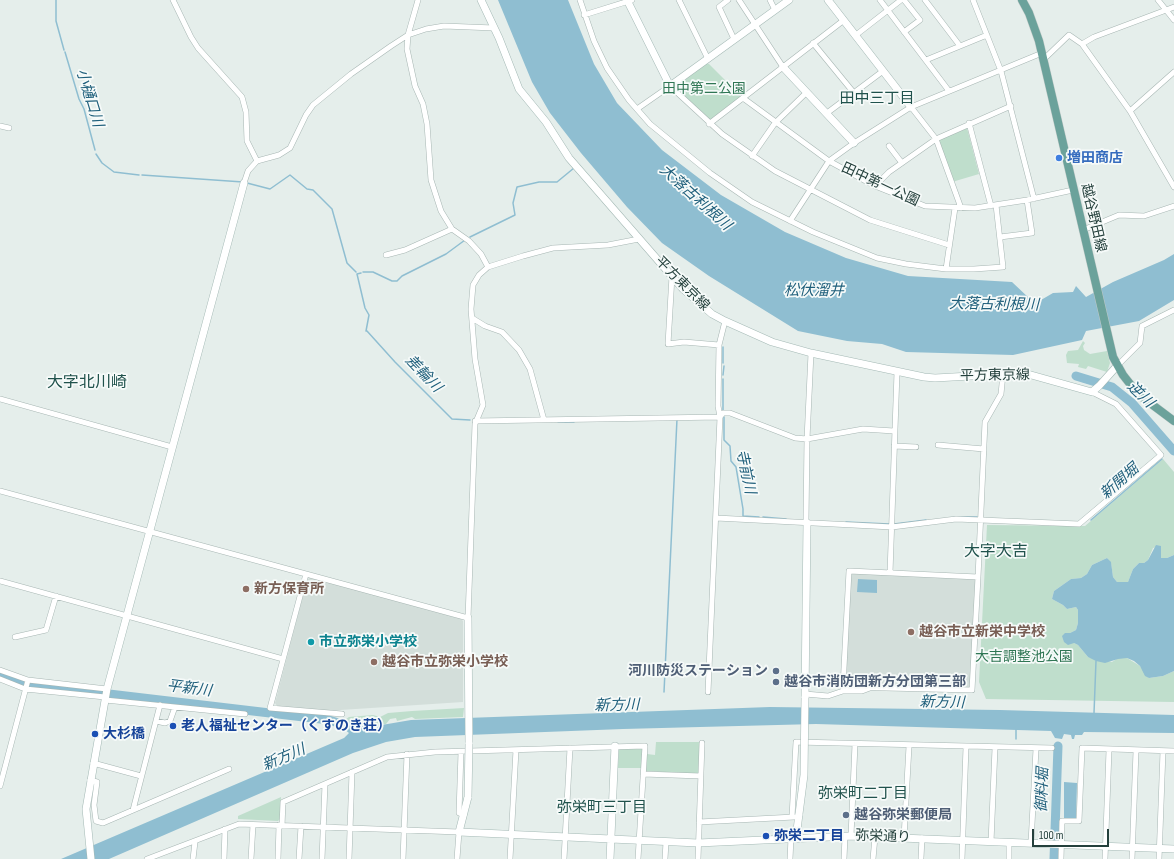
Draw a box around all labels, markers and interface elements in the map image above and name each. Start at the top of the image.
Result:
water label: 小樋口川 [72,67,106,129]
park label: 田中第二公園 [662,81,746,97]
district label: 田中三丁目 [840,90,914,108]
place label: 増田商店 [1067,150,1123,166]
marker: 増田商店 [1054,153,1064,163]
street label: 田中第一公園 [838,160,922,210]
water label: 大落古利根川 [656,161,734,235]
street label: 越谷野田線 [1077,182,1109,254]
street label: 平方東京線 [651,253,713,315]
water label: 松伏溜井 [784,282,844,300]
water label: 大落古利根川 [949,295,1039,315]
water label: 差輪川 [401,352,445,396]
street label: 平方東京線 [960,367,1030,385]
district label: 大字北川崎 [47,373,127,393]
water label: 逆川 [1123,378,1157,412]
water label: 寺前川 [732,448,758,496]
water label: 新開堀 [1097,460,1143,504]
district label: 大字大吉 [964,542,1028,562]
place label: 新方保育所 [254,581,324,597]
marker: 新方保育所 [241,584,251,594]
place label: 越谷市立新栄中学校 [919,624,1045,640]
marker: 越谷市立新栄中学校 [906,627,916,637]
place label: 市立弥栄小学校 [319,634,417,650]
marker: 市立弥栄小学校 [306,637,316,647]
park label: 大吉調整池公園 [975,649,1073,665]
place label: 越谷市立弥栄小学校 [382,654,508,670]
marker: 越谷市立弥栄小学校 [369,657,379,667]
place label: 河川防災ステーション [628,663,768,679]
marker: 河川防災ステーション [771,666,781,676]
place label: 越谷市消防団新方分団第三部 [784,674,966,690]
water label: 平新川 [166,677,212,701]
marker: 越谷市消防団新方分団第三部 [771,677,781,687]
water label: 新方川 [919,694,965,712]
water label: 新方川 [594,697,640,715]
place label: 老人福祉センター（くすのき荘） [181,718,391,734]
marker: 老人福祉センター（くすのき荘） [168,721,178,731]
place label: 大杉橋 [103,726,145,742]
marker: 大杉橋 [90,729,100,739]
water label: 新方川 [260,741,308,775]
water label: 御料堀 [1033,767,1053,813]
district label: 弥栄町二丁目 [818,785,908,803]
district label: 弥栄町三丁目 [557,799,647,817]
place label: 越谷弥栄郵便局 [854,807,952,823]
marker: 越谷弥栄郵便局 [841,810,851,820]
scale bar [1034,821,1111,847]
place label: 弥栄二丁目 [774,828,844,844]
street label: 弥栄通り [855,828,911,846]
text: 100 m [1039,828,1064,843]
marker: 弥栄二丁目 [761,831,771,841]

